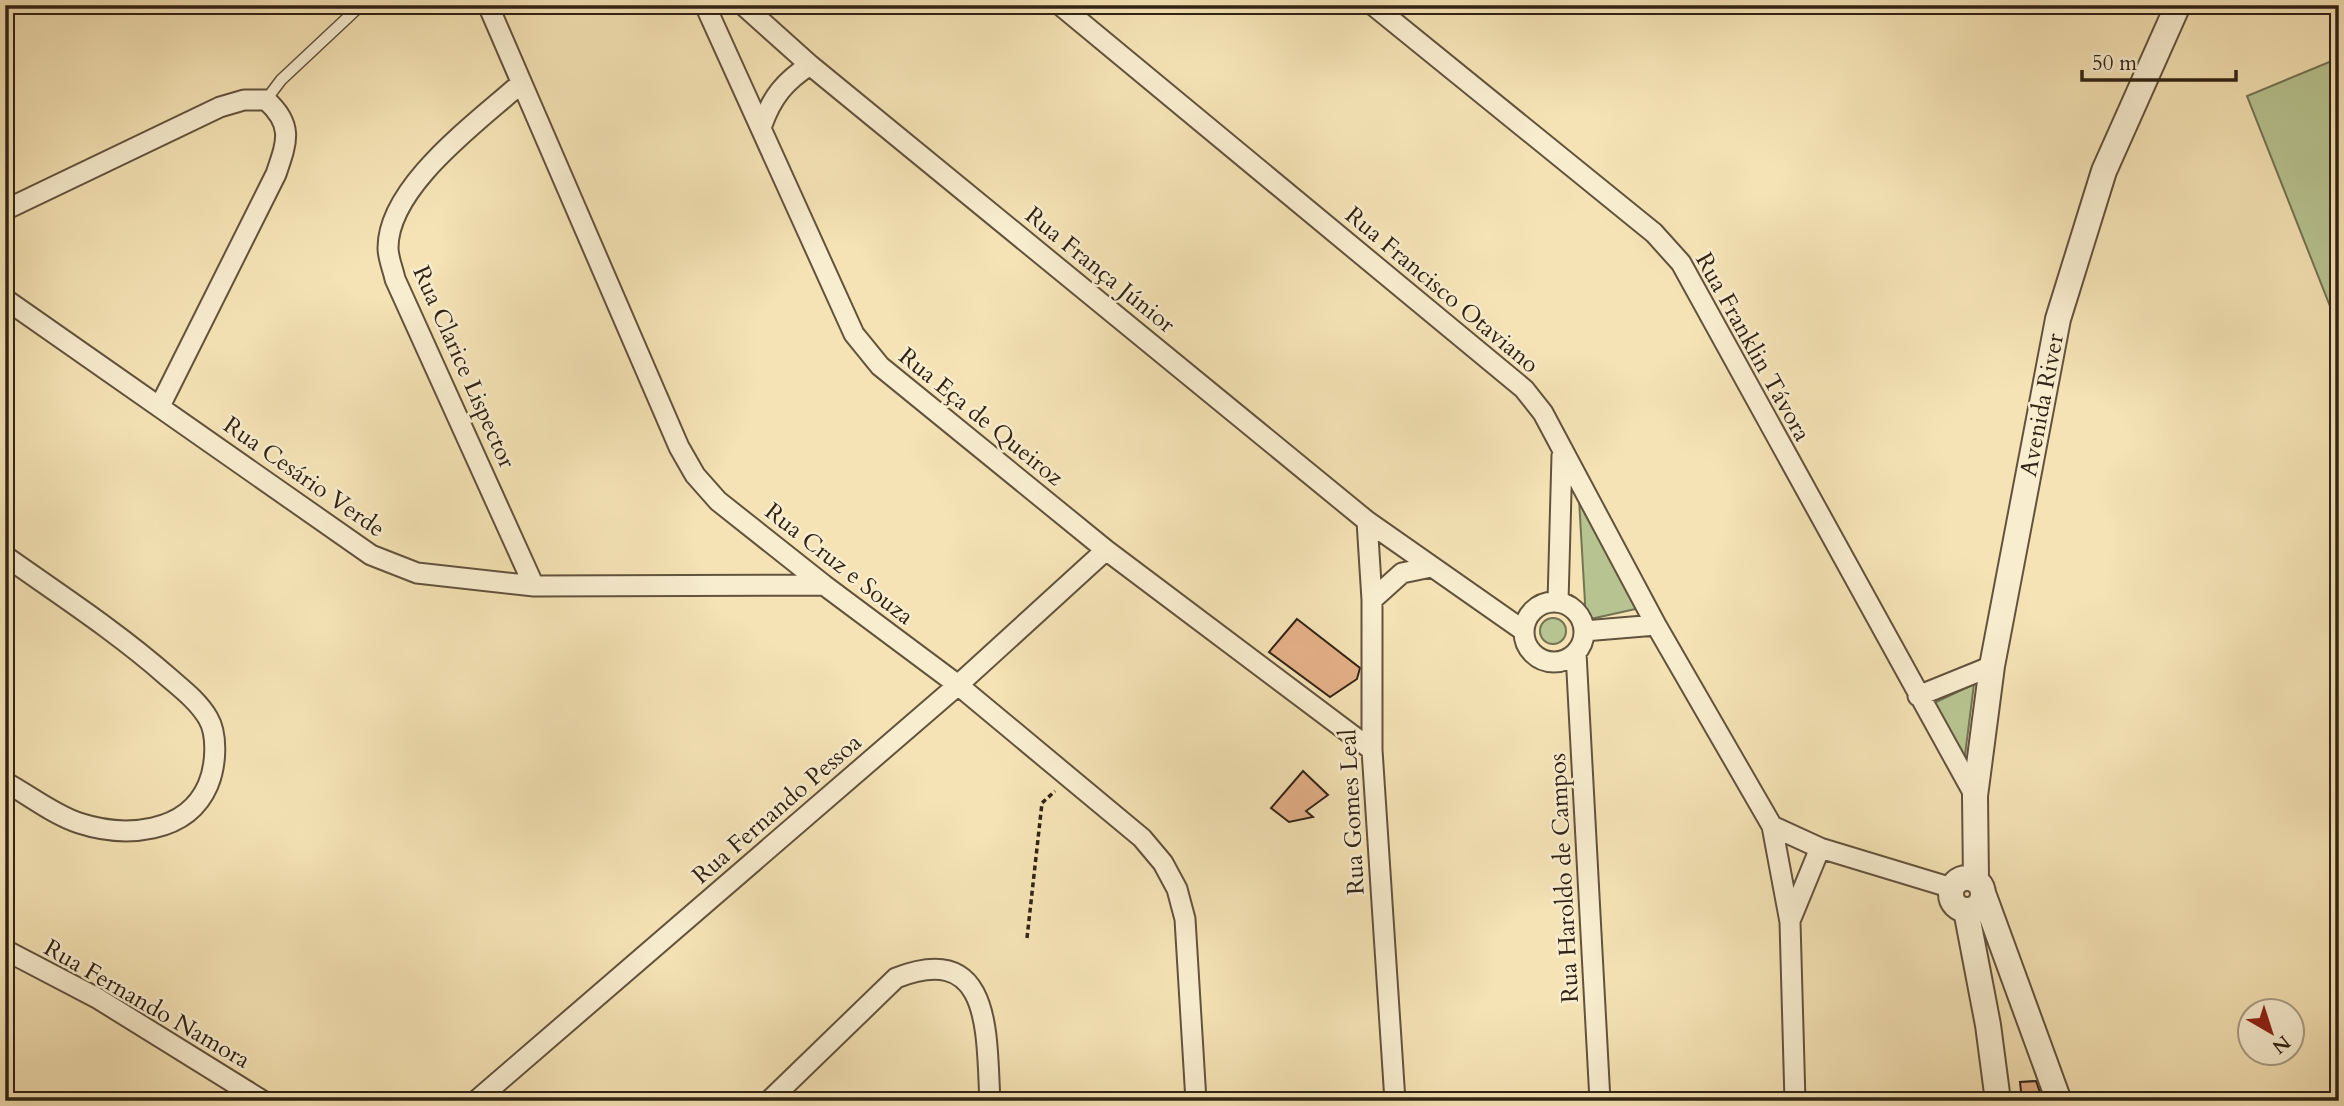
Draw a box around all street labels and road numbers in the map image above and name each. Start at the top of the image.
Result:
street label: Rua França Júnior [1018,199,1182,341]
street label: Rua Francisco Otaviano [1338,199,1546,381]
street label: Rua Franklin Távora [1687,247,1819,448]
street label: Rua Clarice Lispector [404,260,524,474]
street label: Avenida River [2012,330,2072,479]
street label: Rua Eça de Queiroz [892,340,1071,494]
street label: Rua Cesário Verde [217,409,391,545]
street label: Rua Cruz e Souza [758,495,921,633]
street label: Rua Fernando Pessoa [685,726,869,892]
street label: Rua Gomes Leal [1331,728,1373,896]
street label: Rua Haroldo de Campos [1541,752,1587,1004]
street label: Rua Fernando Namora [38,931,257,1077]

